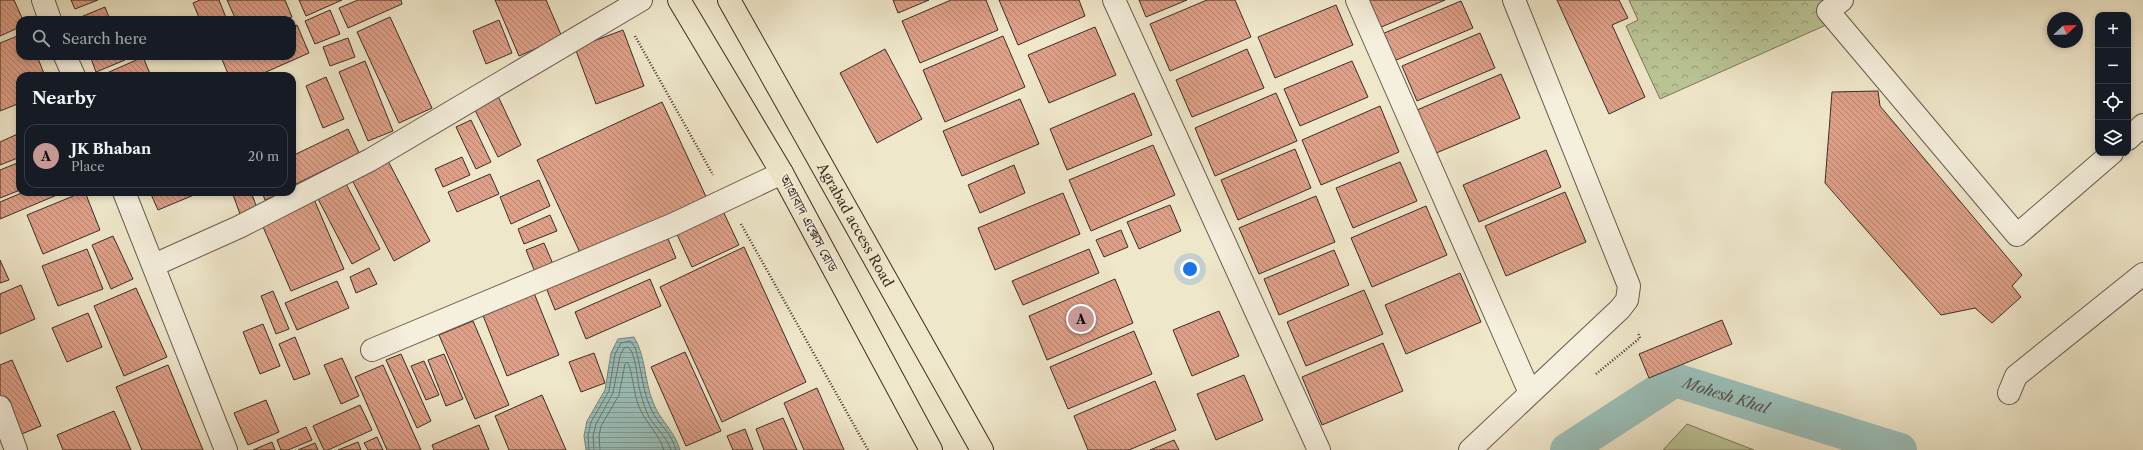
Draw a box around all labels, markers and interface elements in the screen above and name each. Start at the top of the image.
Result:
north arrow [2047,12,2083,48]
map controls [2095,12,2131,156]
button: + [2095,12,2131,48]
search box [16,16,296,60]
icon: search [30,27,52,49]
text: Search here [62,29,147,48]
button: − [2095,48,2131,84]
button: locate [2095,84,2131,120]
text: Nearby [32,88,96,108]
button: layers [2095,120,2131,156]
text: JK Bhaban [71,139,151,158]
text: A [41,148,51,164]
text: 20 m [248,148,279,164]
text: Place [71,158,104,174]
street label: Agrabad access Road [813,159,898,291]
street label: আগ্রাবাদ এক্সেস রোড [775,170,843,276]
your location [1180,259,1200,279]
pin: A [1068,304,1094,334]
water label: Mohesh Khal [1679,372,1774,418]

